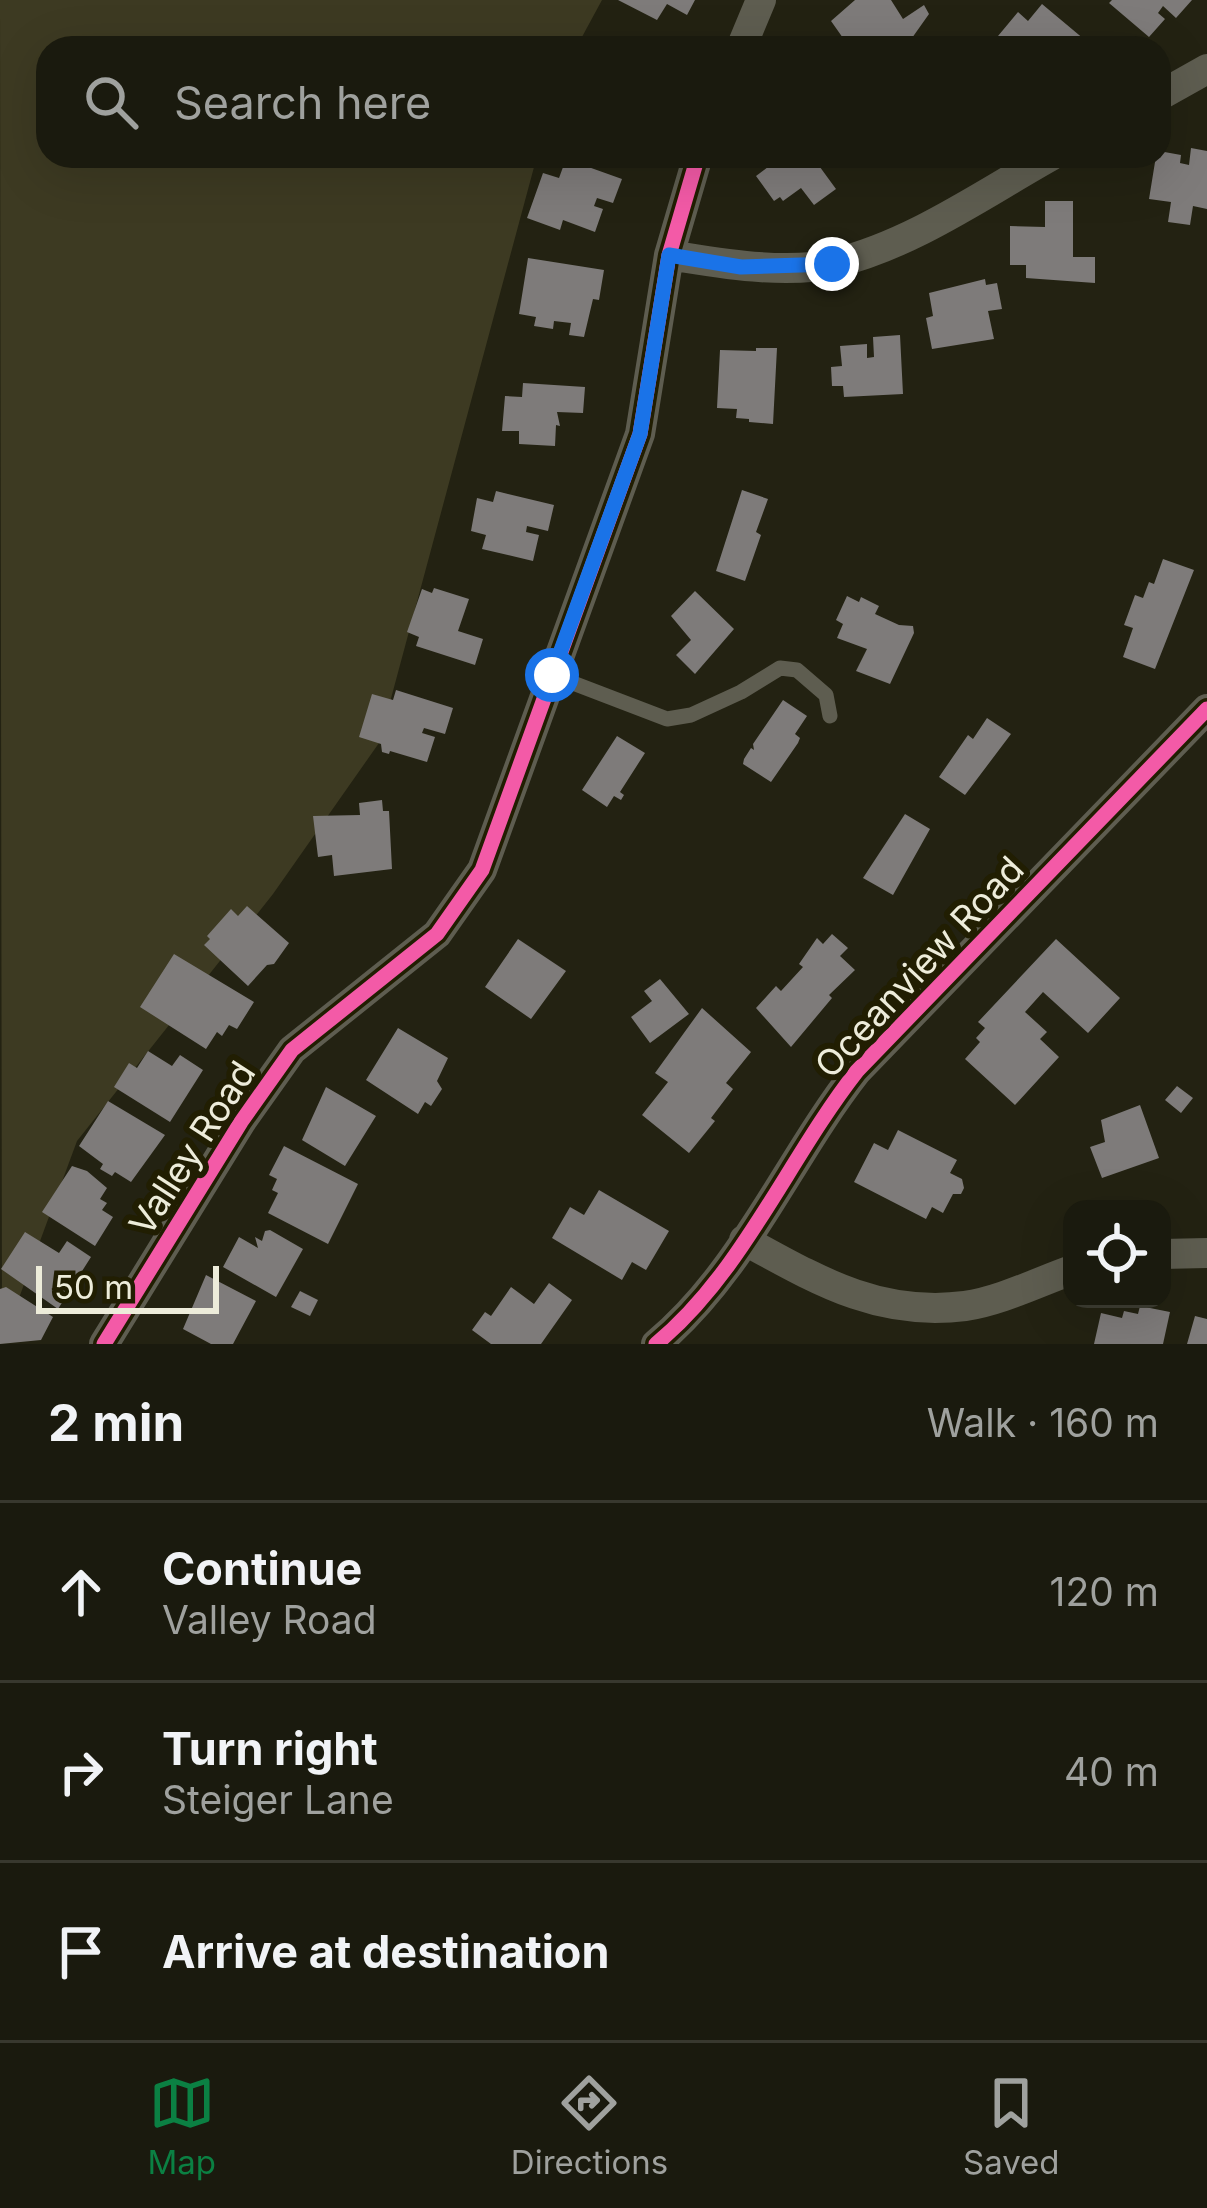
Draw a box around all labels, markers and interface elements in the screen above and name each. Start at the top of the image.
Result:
search box [36,36,1171,168]
icon: search [78,69,144,135]
text: Search here [174,75,431,130]
route end [805,237,859,291]
route start [525,648,579,702]
street label: Oceanview Road [805,847,1033,1087]
street label: Valley Road [120,1053,264,1243]
map controls [1063,1200,1171,1308]
button: locate [1063,1200,1171,1308]
scale bar [36,1260,219,1313]
text: 50 m [54,1267,133,1307]
text: 2 min [48,1392,184,1453]
text: Walk · 160 m [927,1399,1159,1446]
text: Continue [162,1541,362,1596]
icon: ahead [48,1559,114,1625]
text: 120 m [1050,1568,1159,1615]
text: Valley Road [162,1596,377,1643]
text: Turn right [162,1721,378,1776]
icon: right [48,1739,114,1805]
text: 40 m [1064,1748,1159,1795]
text: Steiger Lane [162,1776,394,1823]
icon: arrive [48,1919,114,1985]
text: Arrive at destination [162,1924,609,1979]
tab: Map [147,2070,216,2182]
tab: Directions [511,2070,668,2182]
tab: Saved [963,2070,1060,2182]

